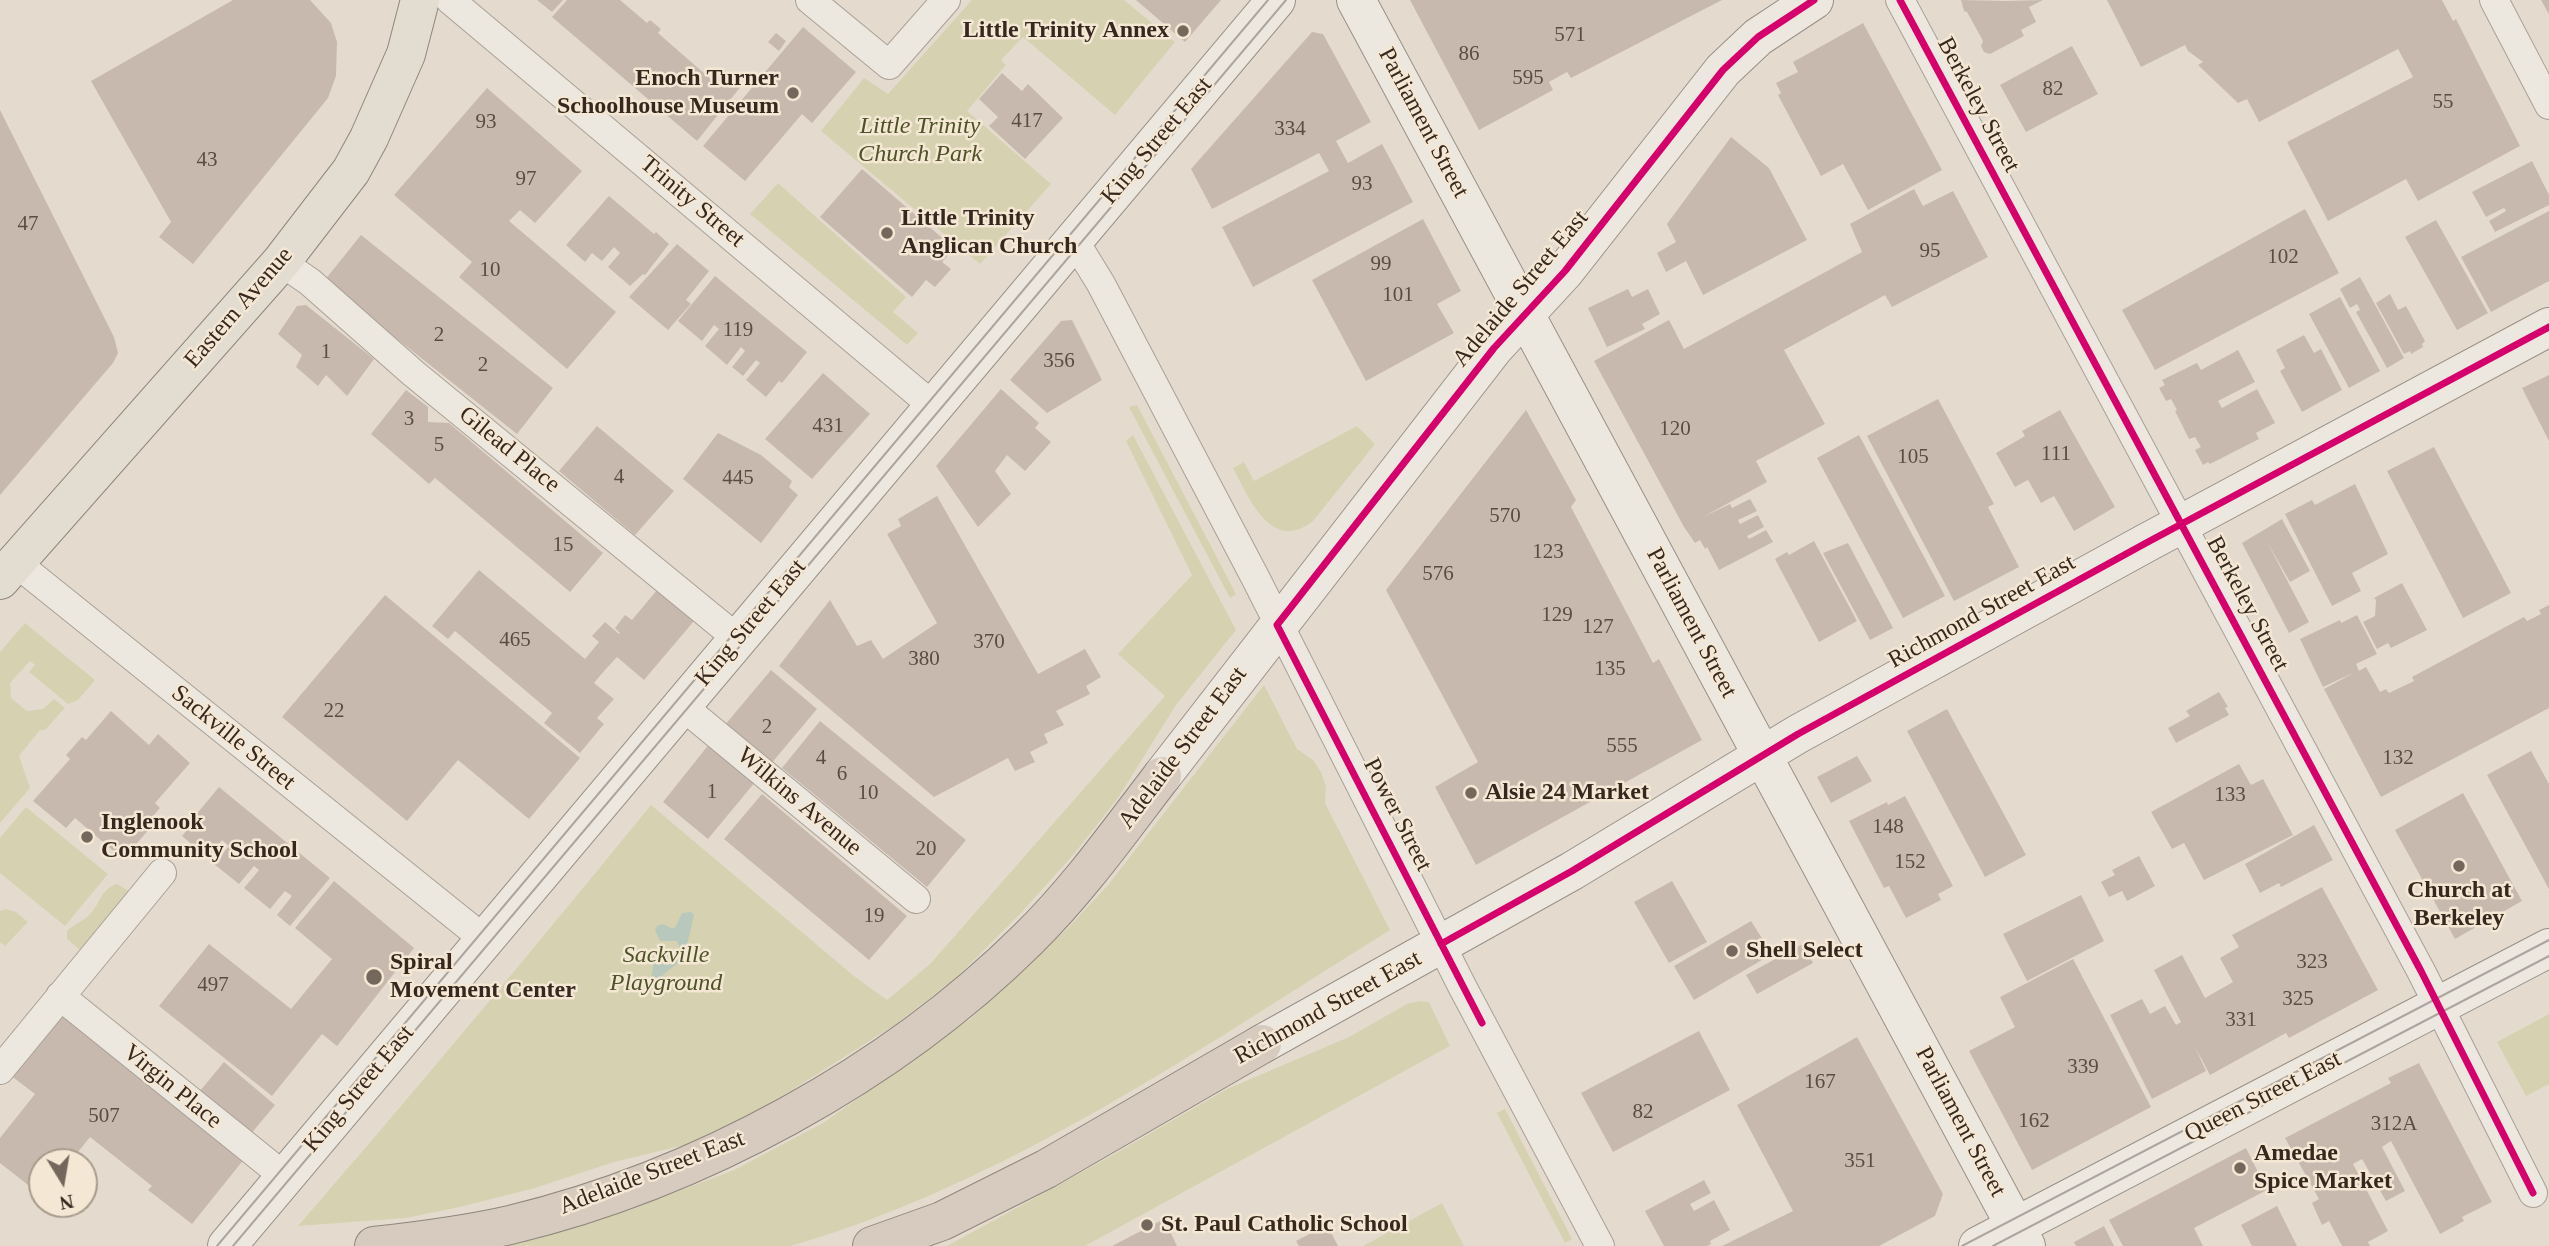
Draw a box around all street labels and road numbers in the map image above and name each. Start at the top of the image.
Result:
street label: Berkeley Street [1930,33,2026,177]
street label: Parliament Street [1371,43,1475,203]
street label: King Street East [1095,71,1219,211]
street label: Trinity Street [634,150,750,254]
street label: Adelaide Street East [1447,205,1595,373]
street label: Eastern Avenue [179,242,299,374]
street label: Gilead Place [453,400,565,500]
street label: Berkeley Street [2199,532,2295,676]
street label: Parliament Street [1639,543,1743,703]
street label: Richmond Street East [1883,549,2081,675]
street label: King Street East [689,553,813,693]
street label: Adelaide Street East [1113,661,1253,835]
street label: Sackville Street [165,679,301,797]
street label: Wilkins Avenue [731,742,867,862]
street label: Power Street [1356,754,1438,876]
street label: Richmond Street East [1229,945,1427,1071]
street label: King Street East [297,1019,421,1159]
street label: Virgin Place [117,1038,227,1136]
street label: Parliament Street [1908,1042,2012,1202]
street label: Queen Street East [2180,1045,2346,1149]
street label: Adelaide Street East [555,1124,749,1222]

